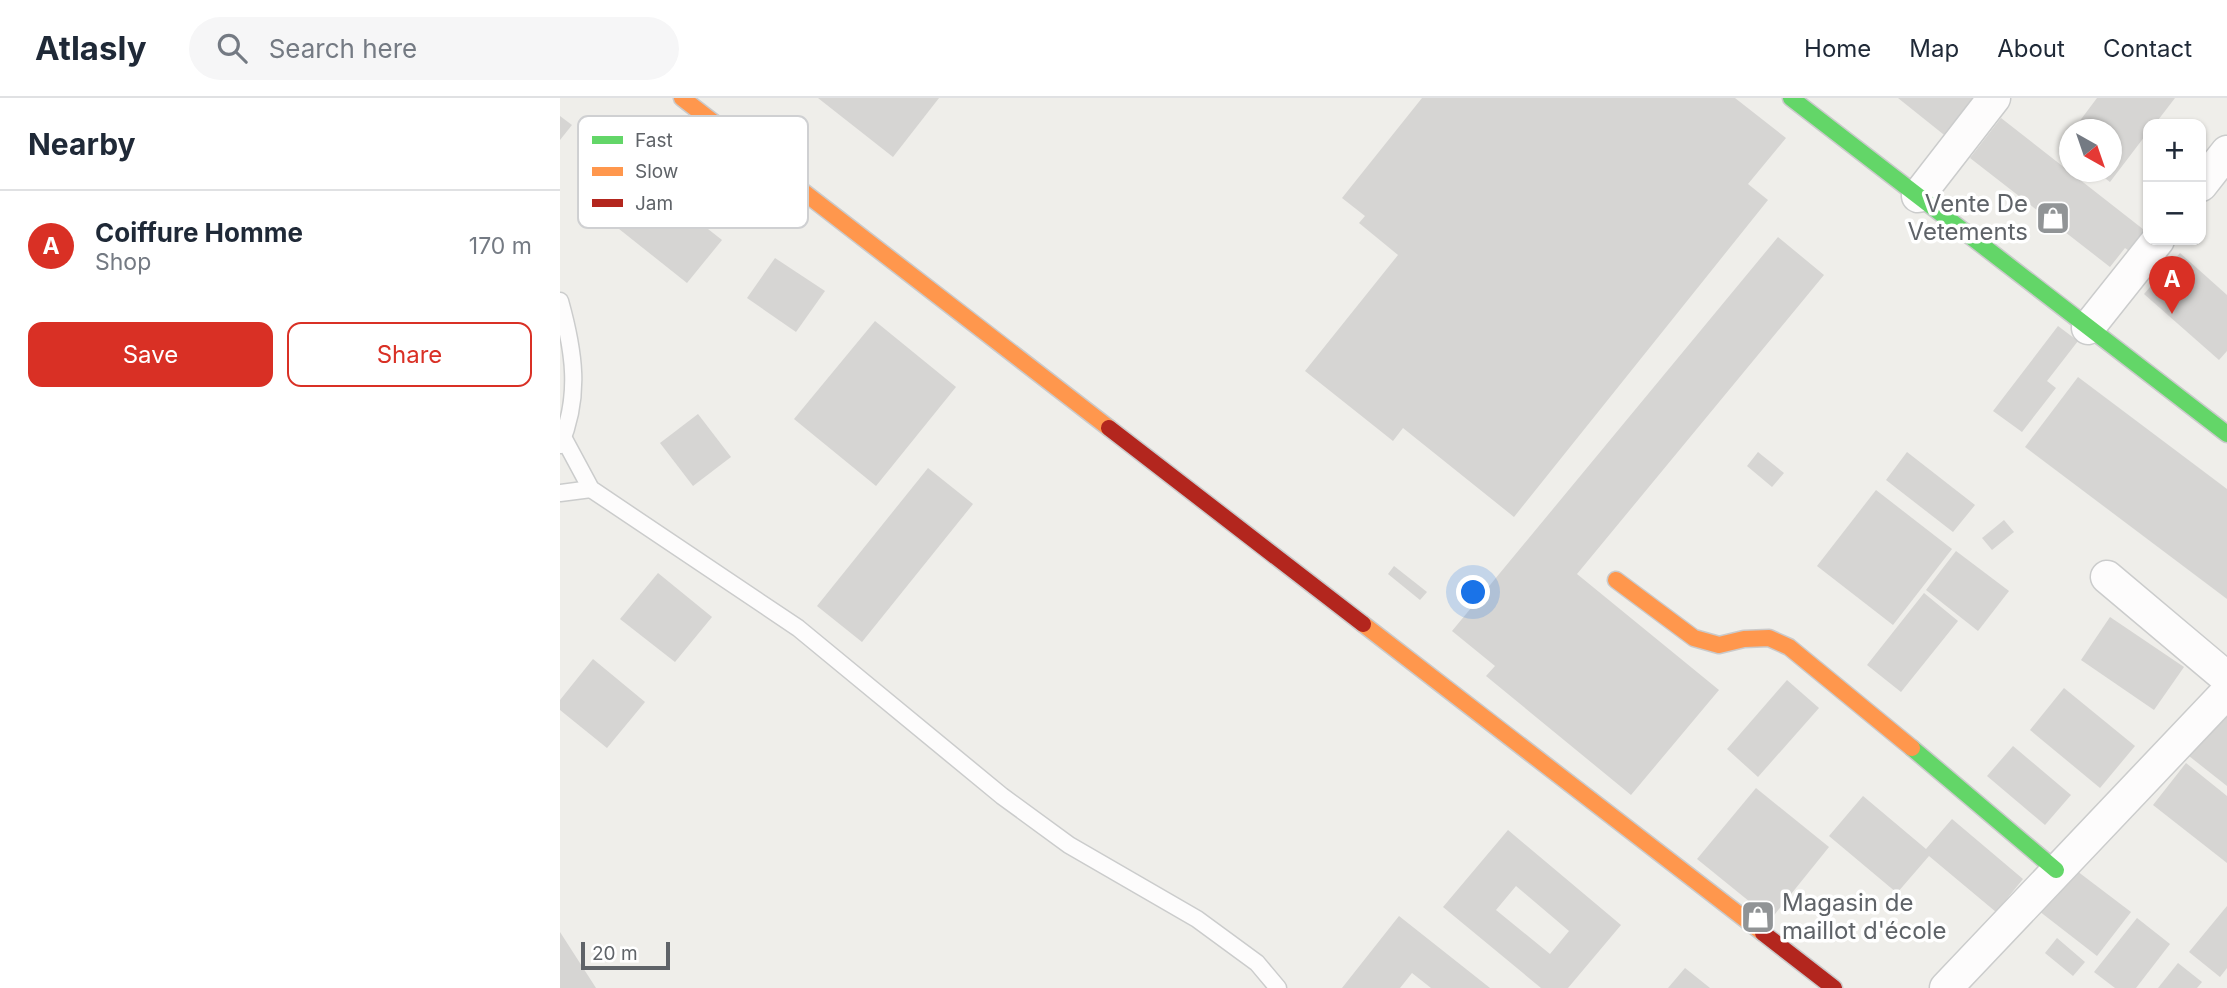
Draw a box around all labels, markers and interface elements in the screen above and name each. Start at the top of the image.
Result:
search box [189,17,679,80]
text: Atlasly [35,28,147,68]
icon: search [213,29,251,67]
text: Search here [269,33,417,64]
text: Home [1804,34,1871,63]
text: Map [1909,34,1959,63]
text: About [1997,34,2065,63]
text: Contact [2103,34,2192,63]
legend [578,116,808,228]
north arrow [2059,119,2122,182]
map controls [2143,119,2206,245]
button: + [2143,119,2206,182]
text: Nearby [28,126,136,162]
text: Fast [635,129,673,152]
text: Slow [635,160,678,183]
button: − [2143,182,2206,245]
place label: Vente De Vetements [1908,189,2028,246]
text: Jam [635,192,673,215]
shop icon: Vente De Vetements [2034,199,2072,237]
text: Coiffure Homme [95,217,303,248]
text: A [42,232,60,260]
text: 170 m [469,232,532,260]
text: Shop [95,248,151,276]
pin: A [2149,256,2195,314]
button: Save [28,322,273,387]
button: Share [287,322,532,387]
your location [1456,575,1490,609]
place label: Magasin de maillot d'école [1782,888,1946,945]
shop icon: Magasin de maillot d'école [1739,898,1777,936]
scale bar [581,939,670,971]
text: 20 m [592,942,638,965]

